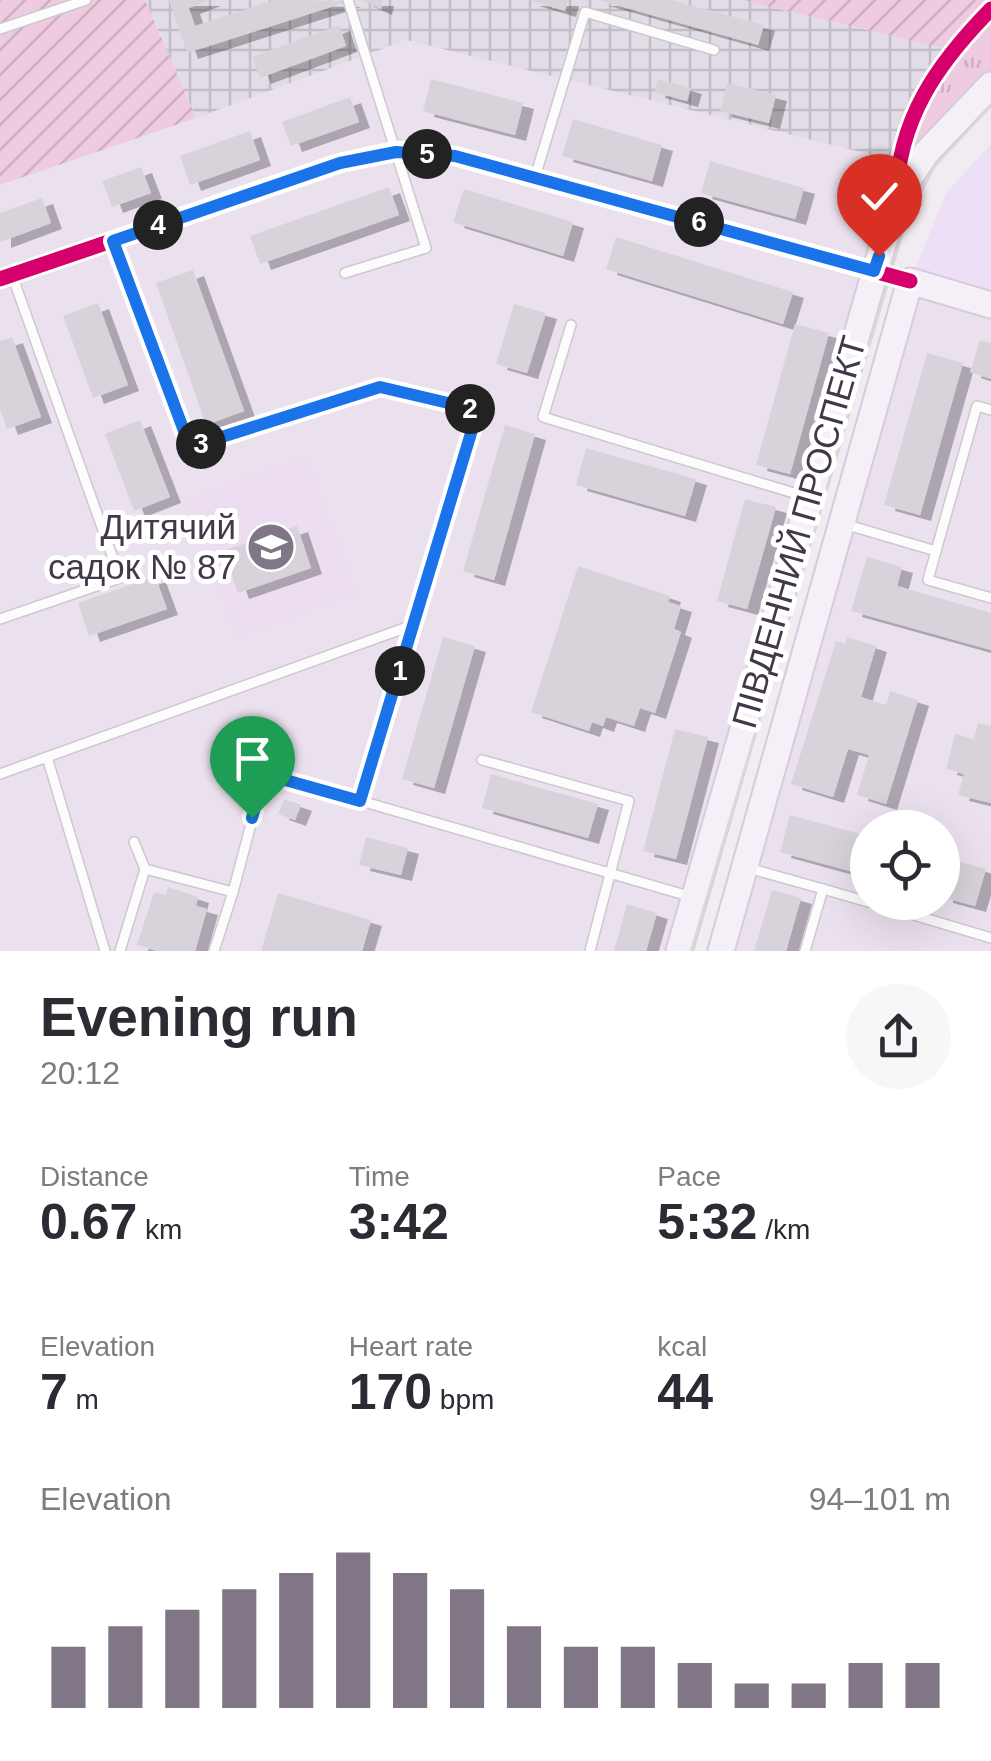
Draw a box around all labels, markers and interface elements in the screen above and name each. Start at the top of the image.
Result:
pin: 5 [402,129,452,179]
text: 5 [419,138,435,169]
pin [837,154,922,257]
icon: check [852,169,907,224]
pin: 6 [674,197,724,247]
pin: 4 [133,200,183,250]
text: 6 [691,206,707,237]
text: 4 [150,209,166,240]
street label: ПІВДЕННИЙ ПРОСПЕКТ [724,332,873,732]
pin: 2 [445,384,495,434]
text: 2 [462,393,478,424]
pin: 3 [176,419,226,469]
text: 3 [193,428,209,459]
place label: Дитячий садок № 87 [48,507,236,586]
school or university icon: Дитячий садок № 87 [245,521,297,573]
pin: 1 [375,646,425,696]
text: 1 [392,655,408,686]
pin [210,716,295,819]
icon: arrive [225,731,280,786]
map controls [850,810,960,920]
button: locate [850,810,960,920]
button: share [846,984,951,1089]
text: Evening run [40,986,358,1048]
text: 20:12 [40,1055,120,1091]
text: Distance [40,1161,149,1192]
text: Time [349,1161,410,1192]
text: Pace [657,1161,721,1192]
text: 0.67 [40,1194,137,1250]
text: 3:42 [349,1194,449,1250]
text: 5:32 [657,1194,757,1250]
text: km [137,1214,182,1245]
text: /km [757,1214,810,1245]
text: Elevation [40,1331,155,1362]
text: Heart rate [349,1331,473,1362]
text: kcal [657,1331,707,1362]
text: 7 [40,1364,68,1420]
text: 170 [349,1364,432,1420]
text: 44 [657,1364,713,1420]
text: m [68,1384,99,1415]
text: bpm [432,1384,494,1415]
text: Elevation [40,1481,172,1517]
text: 94–101 m [809,1481,951,1517]

